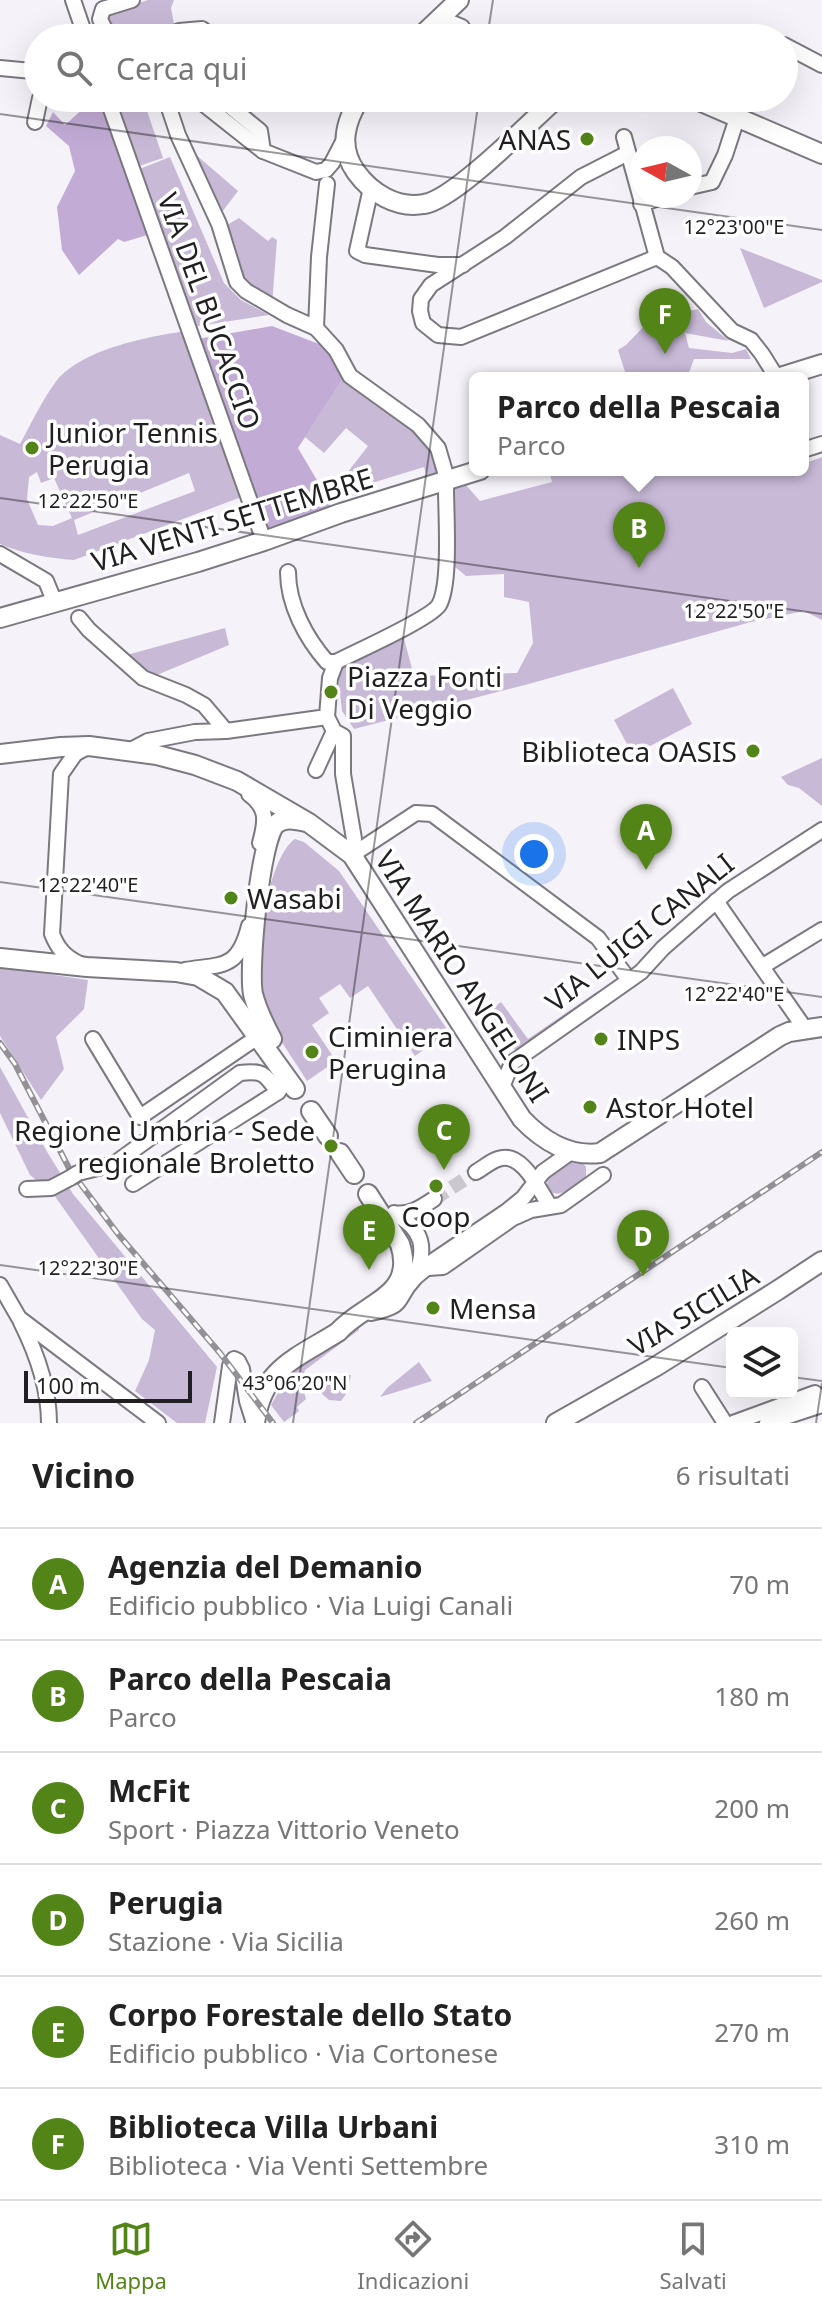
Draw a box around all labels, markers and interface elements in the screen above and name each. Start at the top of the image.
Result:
search box [24,24,798,112]
icon: search [52,46,96,90]
text: Cerca qui [116,48,247,89]
place label: ANAS [499,120,571,158]
marker: ANAS [578,130,596,148]
north arrow [630,136,702,208]
street label: VIA DEL BUCACCIO [150,187,270,435]
text: 12°23'00"E [684,213,784,240]
pin: F [639,288,691,354]
popup [469,372,809,476]
text: Parco della Pescaia [497,386,781,427]
place label: Junior Tennis Perugia [45,413,218,483]
text: Parco [497,427,566,463]
marker: Junior Tennis Perugia [23,439,41,457]
street label: VIA VENTI SETTEMBRE [87,458,377,580]
text: 12°22'50"E [38,487,138,514]
pin: B [613,502,665,568]
text: 12°22'50"E [684,597,784,624]
place label: Piazza Fonti Di Veggio [347,657,502,727]
marker: Piazza Fonti Di Veggio [322,683,340,701]
place label: Biblioteca OASIS [521,732,737,770]
marker: Biblioteca OASIS [744,742,762,760]
pin: A [620,804,672,870]
your location [514,834,554,874]
street label: VIA MARIO ANGELONI [367,843,559,1109]
street label: VIA LUIGI CANALI [537,844,741,1020]
text: 12°22'40"E [38,871,138,898]
place label: Wasabi [247,879,342,917]
marker: Wasabi [222,889,240,907]
text: 12°22'40"E [684,980,784,1007]
place label: Ciminiera Perugina [328,1017,453,1087]
place label: INPS [617,1020,680,1058]
marker: INPS [592,1030,610,1048]
marker: Ciminiera Perugina [303,1043,321,1061]
place label: Astor Hotel [606,1088,754,1126]
marker: Astor Hotel [581,1098,599,1116]
pin: C [418,1104,470,1170]
place label: Regione Umbria - Sede regionale Broletto [14,1111,315,1181]
marker: Regione Umbria - Sede regionale Broletto [322,1137,340,1155]
marker: Coop [427,1177,445,1195]
place label: Coop [402,1197,470,1235]
pin: E [343,1204,395,1270]
pin: D [617,1210,669,1276]
text: 12°22'30"E [38,1254,138,1281]
street label: VIA SICILIA [621,1256,765,1364]
place label: Mensa [449,1289,537,1327]
marker: Mensa [424,1299,442,1317]
map controls [726,1327,798,1399]
button: layers [726,1327,798,1399]
scale bar [24,1367,192,1403]
text: 43°06'20"N [242,1369,348,1396]
text: 100 m [36,1370,100,1400]
text: Vicino [32,1452,135,1498]
text: 6 risultati [676,1457,790,1493]
text: Agenzia del Demanio [108,1546,423,1587]
text: A [49,1566,67,1602]
text: 70 m [729,1566,790,1602]
text: Edificio pubblico · Via Luigi Canali [108,1587,513,1623]
text: Parco della Pescaia [108,1658,392,1699]
text: B [49,1678,67,1714]
text: 180 m [714,1678,790,1714]
text: Parco [108,1699,177,1735]
text: McFit [108,1770,190,1811]
text: C [50,1790,66,1826]
text: 200 m [714,1790,790,1826]
text: Sport · Piazza Vittorio Veneto [108,1811,460,1847]
text: Perugia [108,1882,223,1923]
text: D [48,1902,68,1938]
text: 260 m [714,1902,790,1938]
text: Stazione · Via Sicilia [108,1923,344,1959]
text: Corpo Forestale dello Stato [108,1994,512,2035]
text: E [51,2014,65,2050]
text: 270 m [714,2014,790,2050]
text: Edificio pubblico · Via Cortonese [108,2035,498,2071]
text: Biblioteca Villa Urbani [108,2106,438,2147]
text: F [51,2126,65,2162]
text: 310 m [714,2126,790,2162]
text: Biblioteca · Via Venti Settembre [108,2147,488,2183]
tab: Mappa [95,2217,167,2295]
tab: Indicazioni [357,2217,469,2295]
tab: Salvati [660,2217,727,2295]

